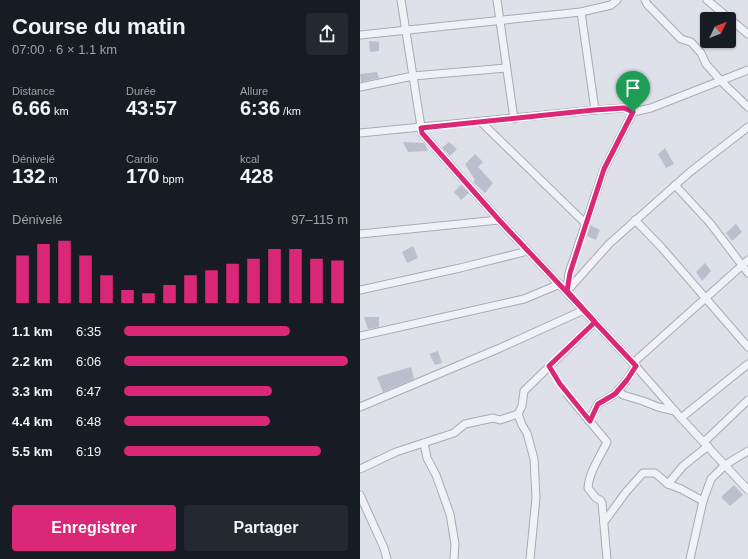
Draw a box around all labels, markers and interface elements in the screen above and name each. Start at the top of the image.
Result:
north arrow [700,12,736,48]
map controls [700,12,736,48]
button: share [306,13,348,55]
text: Course du matin [12,14,186,39]
text: 07:00 · 6 × 1.1 km [12,42,117,57]
pin [616,71,650,112]
icon: arrive [622,77,644,99]
text: Distance [12,85,55,97]
text: Durée [126,85,156,97]
text: Allure [240,85,268,97]
text: 6.66 [12,97,51,119]
text: 43:57 [126,97,177,119]
text: 6:36 [240,97,280,119]
text: km [51,105,69,117]
text: /km [280,105,301,117]
text: Dénivelé [12,153,55,165]
text: Cardio [126,153,158,165]
text: kcal [240,153,260,165]
text: 132 [12,165,45,187]
text: 170 [126,165,159,187]
text: 428 [240,165,273,187]
text: m [45,173,58,185]
text: bpm [159,173,184,185]
text: Dénivelé [12,212,63,227]
text: 97–115 m [291,212,348,227]
text: 1.1 km [12,324,52,339]
text: 6:35 [76,324,101,339]
text: 2.2 km [12,354,52,369]
text: 6:06 [76,354,101,369]
text: 3.3 km [12,384,52,399]
text: 6:47 [76,384,101,399]
text: 4.4 km [12,414,52,429]
text: 6:48 [76,414,101,429]
text: 5.5 km [12,444,52,459]
text: 6:19 [76,444,101,459]
button: Enregistrer [12,505,176,551]
button: Partager [184,505,348,551]

